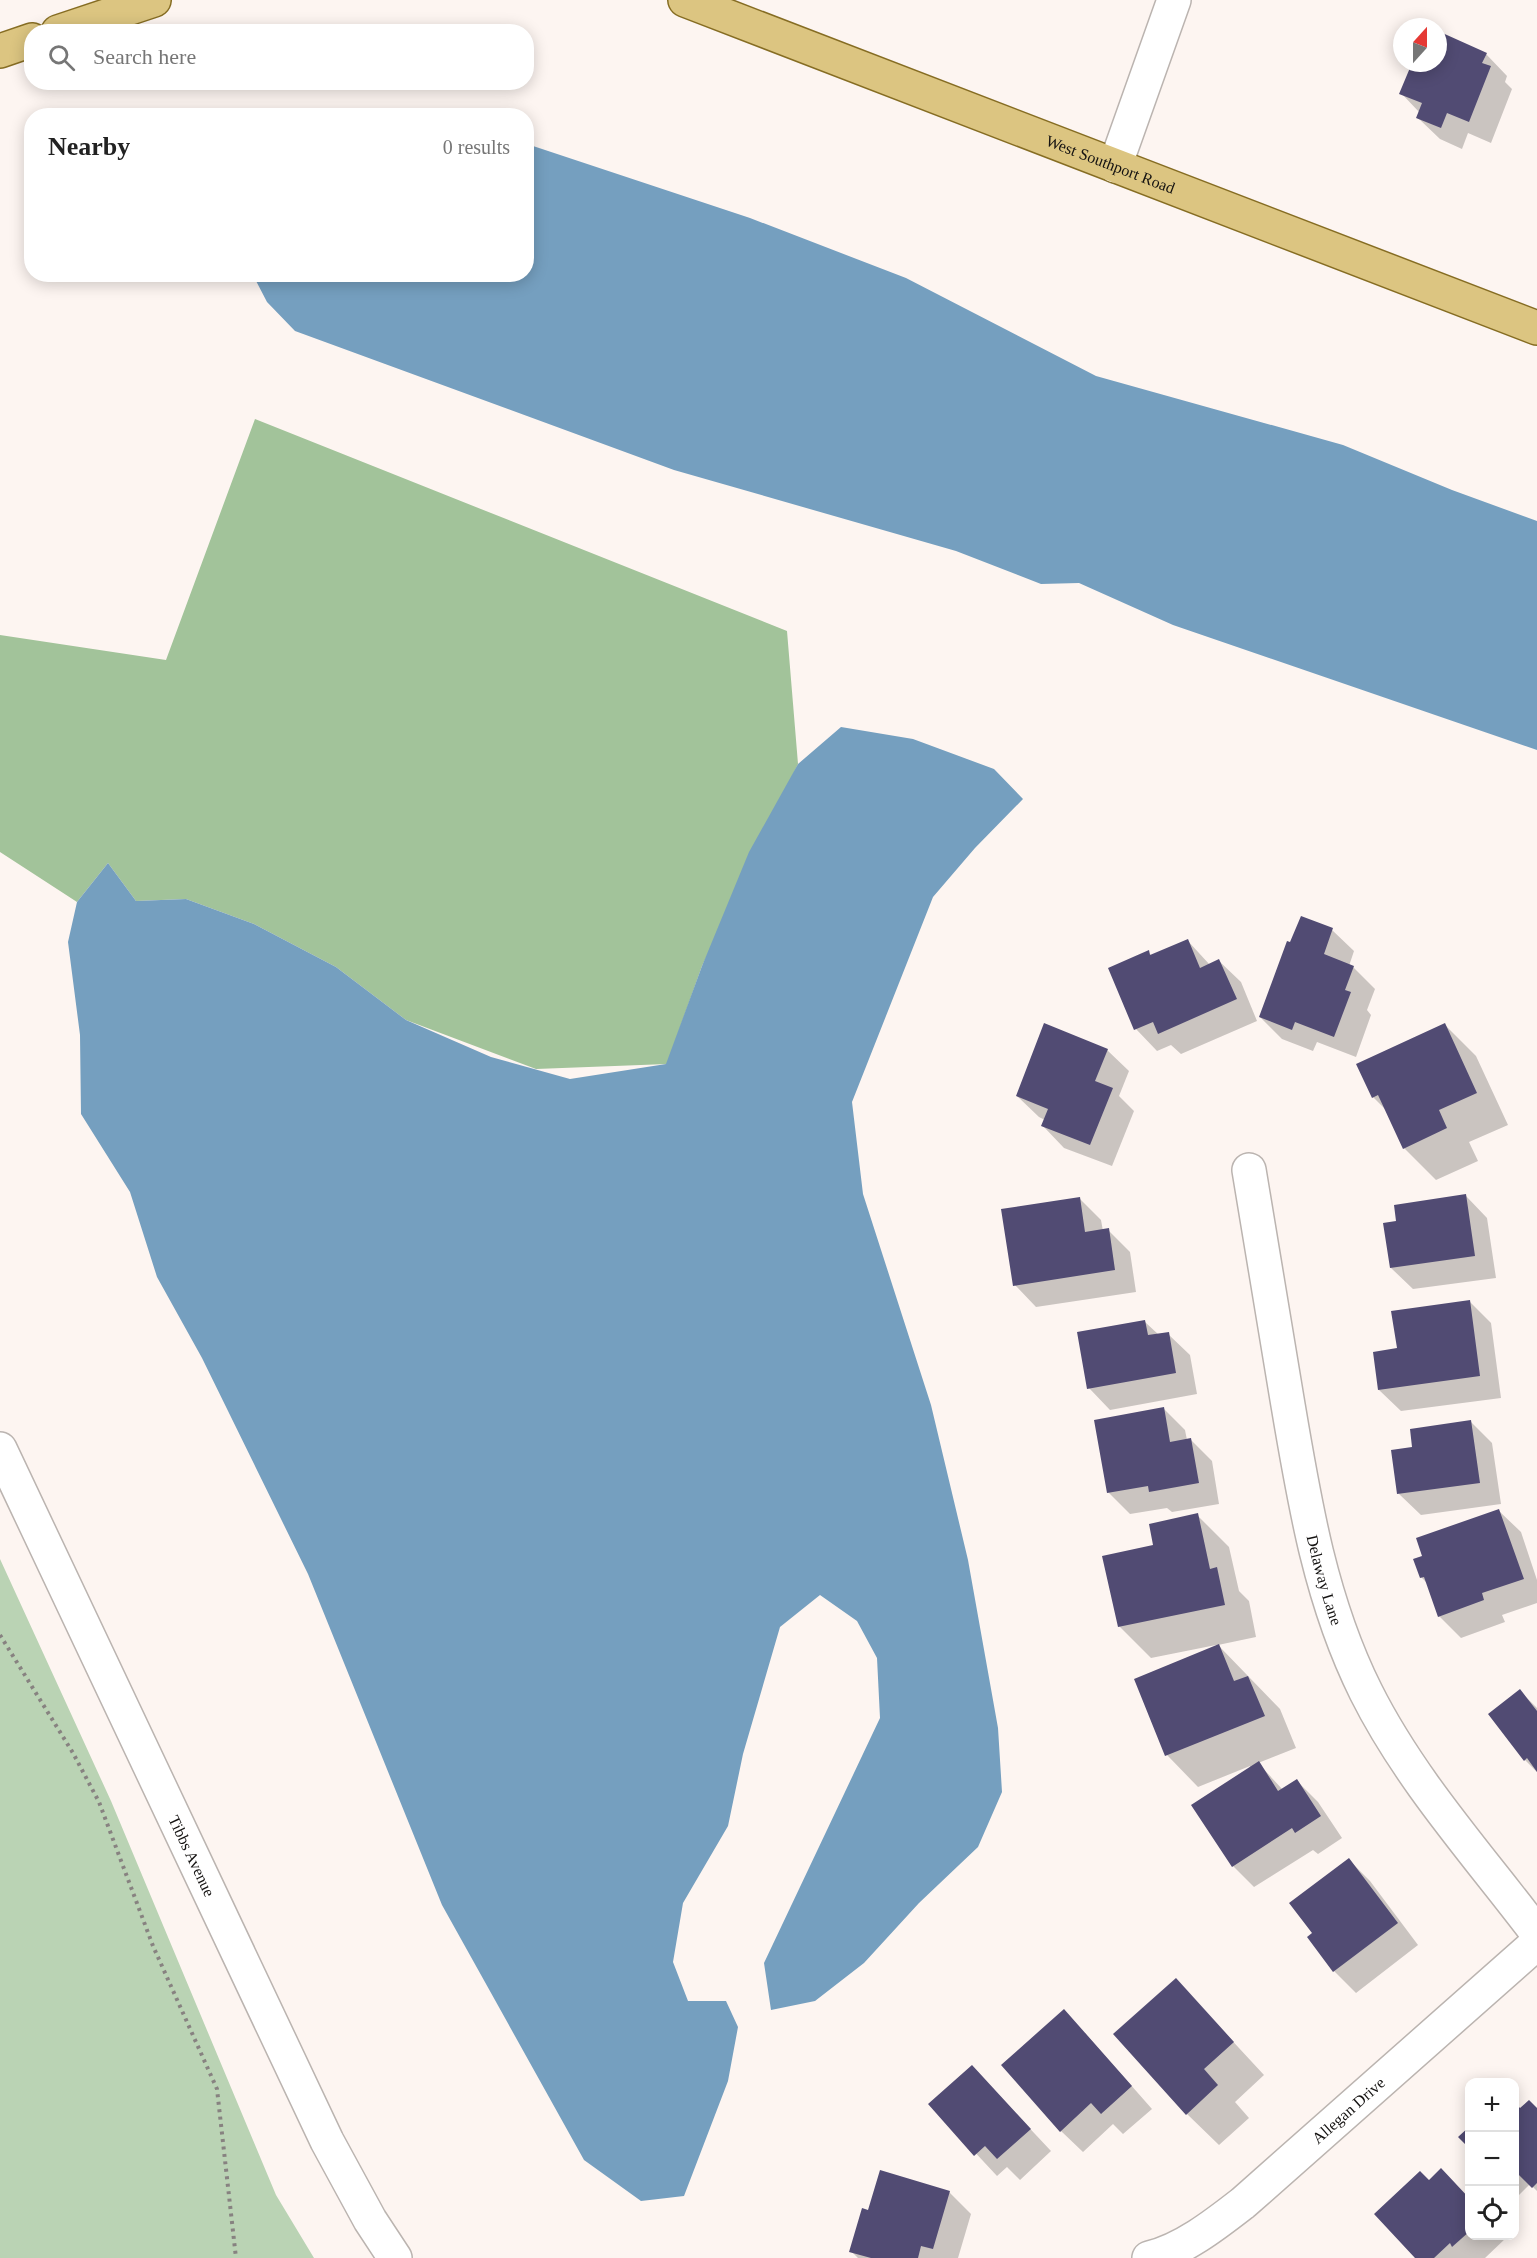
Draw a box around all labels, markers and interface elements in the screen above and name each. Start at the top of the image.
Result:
north arrow [1393,18,1447,72]
search box [24,24,534,90]
icon: search [45,41,78,74]
text: Search here [93,44,196,69]
street label: West Southport Road [1044,131,1177,196]
text: Nearby [48,132,130,161]
text: 0 results [443,136,510,158]
street label: Delaway Lane [1304,1533,1346,1627]
street label: Tibbs Avenue [166,1813,219,1899]
street label: Allegan Drive [1308,2074,1388,2147]
map controls [1465,2078,1519,2240]
button: + [1465,2078,1519,2132]
button: − [1465,2132,1519,2186]
button: locate [1465,2186,1519,2240]

